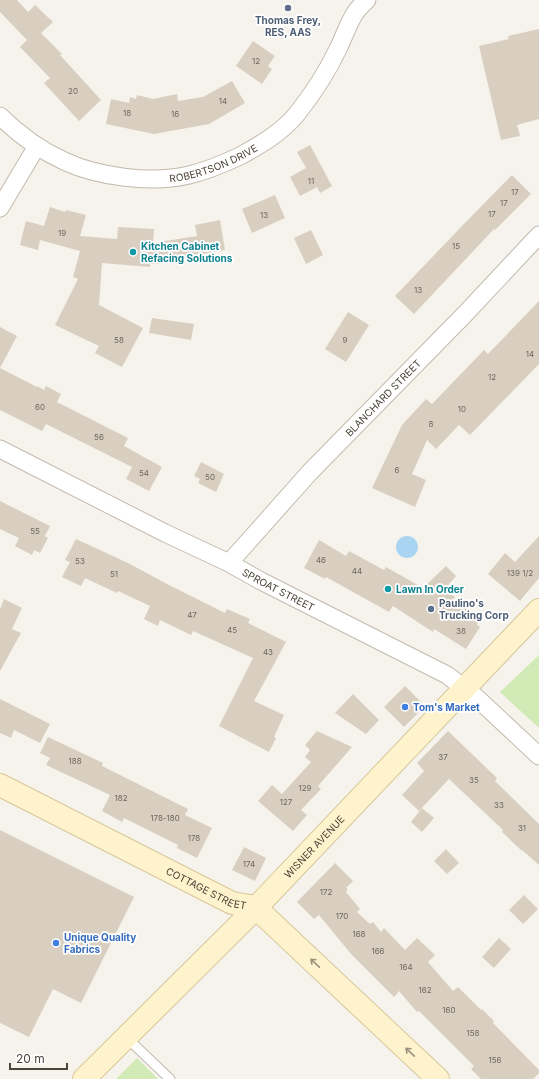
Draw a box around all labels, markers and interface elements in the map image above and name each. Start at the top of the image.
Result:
marker: Thomas Frey, RES, AAS [283,3,293,13]
place label: Thomas Frey, RES, AAS [255,14,321,38]
house number: 12 [252,56,260,66]
house number: 20 [68,86,78,96]
house number: 14 [219,96,227,106]
house number: 18 [123,108,131,118]
house number: 16 [171,109,179,119]
street label: ROBERTSON DRIVE [169,142,259,184]
house number: 11 [308,176,314,186]
house number: 17 [511,187,519,197]
house number: 17 [500,198,508,208]
house number: 17 [488,209,496,219]
house number: 13 [260,210,268,220]
house number: 19 [58,228,66,238]
place label: Kitchen Cabinet Refacing Solutions [141,240,233,265]
house number: 15 [452,241,460,251]
marker: Kitchen Cabinet Refacing Solutions [128,247,138,257]
house number: 13 [414,285,422,295]
house number: 58 [114,335,124,345]
house number: 9 [343,335,348,345]
house number: 14 [526,349,534,359]
street label: BLANCHARD STREET [343,357,423,438]
house number: 12 [488,372,496,382]
house number: 60 [35,402,45,412]
house number: 10 [458,404,466,414]
house number: 8 [429,419,434,429]
house number: 56 [94,432,104,442]
house number: 6 [395,465,400,475]
house number: 54 [139,468,149,478]
house number: 50 [205,472,215,482]
house number: 55 [30,526,40,536]
house number: 46 [316,555,326,565]
house number: 53 [75,556,85,566]
street label: SPROAT STREET [240,566,317,613]
house number: 44 [352,566,362,576]
house number: 139 1/2 [507,568,533,578]
house number: 51 [110,569,118,579]
place label: Lawn In Order [396,583,464,595]
marker: Lawn In Order [383,584,393,594]
place label: Paulino's Trucking Corp [439,597,509,622]
marker: Paulino's Trucking Corp [426,604,436,614]
house number: 47 [187,610,197,620]
house number: 45 [227,625,237,635]
house number: 38 [456,626,466,636]
house number: 43 [263,647,273,657]
place label: Tom's Market [413,701,480,713]
marker: Tom's Market [400,702,410,712]
house number: 37 [438,752,448,762]
house number: 188 [68,756,82,766]
house number: 35 [469,775,479,785]
house number: 129 [298,783,312,793]
house number: 182 [114,793,128,803]
house number: 127 [280,797,293,807]
house number: 33 [494,800,504,810]
house number: 178-180 [150,813,180,823]
street label: WISNER AVENUE [281,813,347,880]
house number: 31 [518,823,526,833]
house number: 178 [188,833,200,843]
house number: 174 [243,859,255,869]
street label: COTTAGE STREET [164,865,247,911]
house number: 172 [320,887,332,897]
house number: 170 [336,911,348,921]
house number: 168 [352,929,366,939]
place label: Unique Quality Fabrics [64,931,136,955]
marker: Unique Quality Fabrics [51,938,61,948]
house number: 166 [371,946,385,956]
one-way arrow [310,959,320,968]
house number: 164 [399,962,413,972]
house number: 162 [418,985,432,995]
house number: 160 [442,1005,456,1015]
house number: 158 [466,1028,480,1038]
scale bar [10,1045,67,1071]
one-way arrow [405,1048,415,1057]
text: 20 m [16,1051,45,1066]
house number: 156 [488,1055,502,1065]

